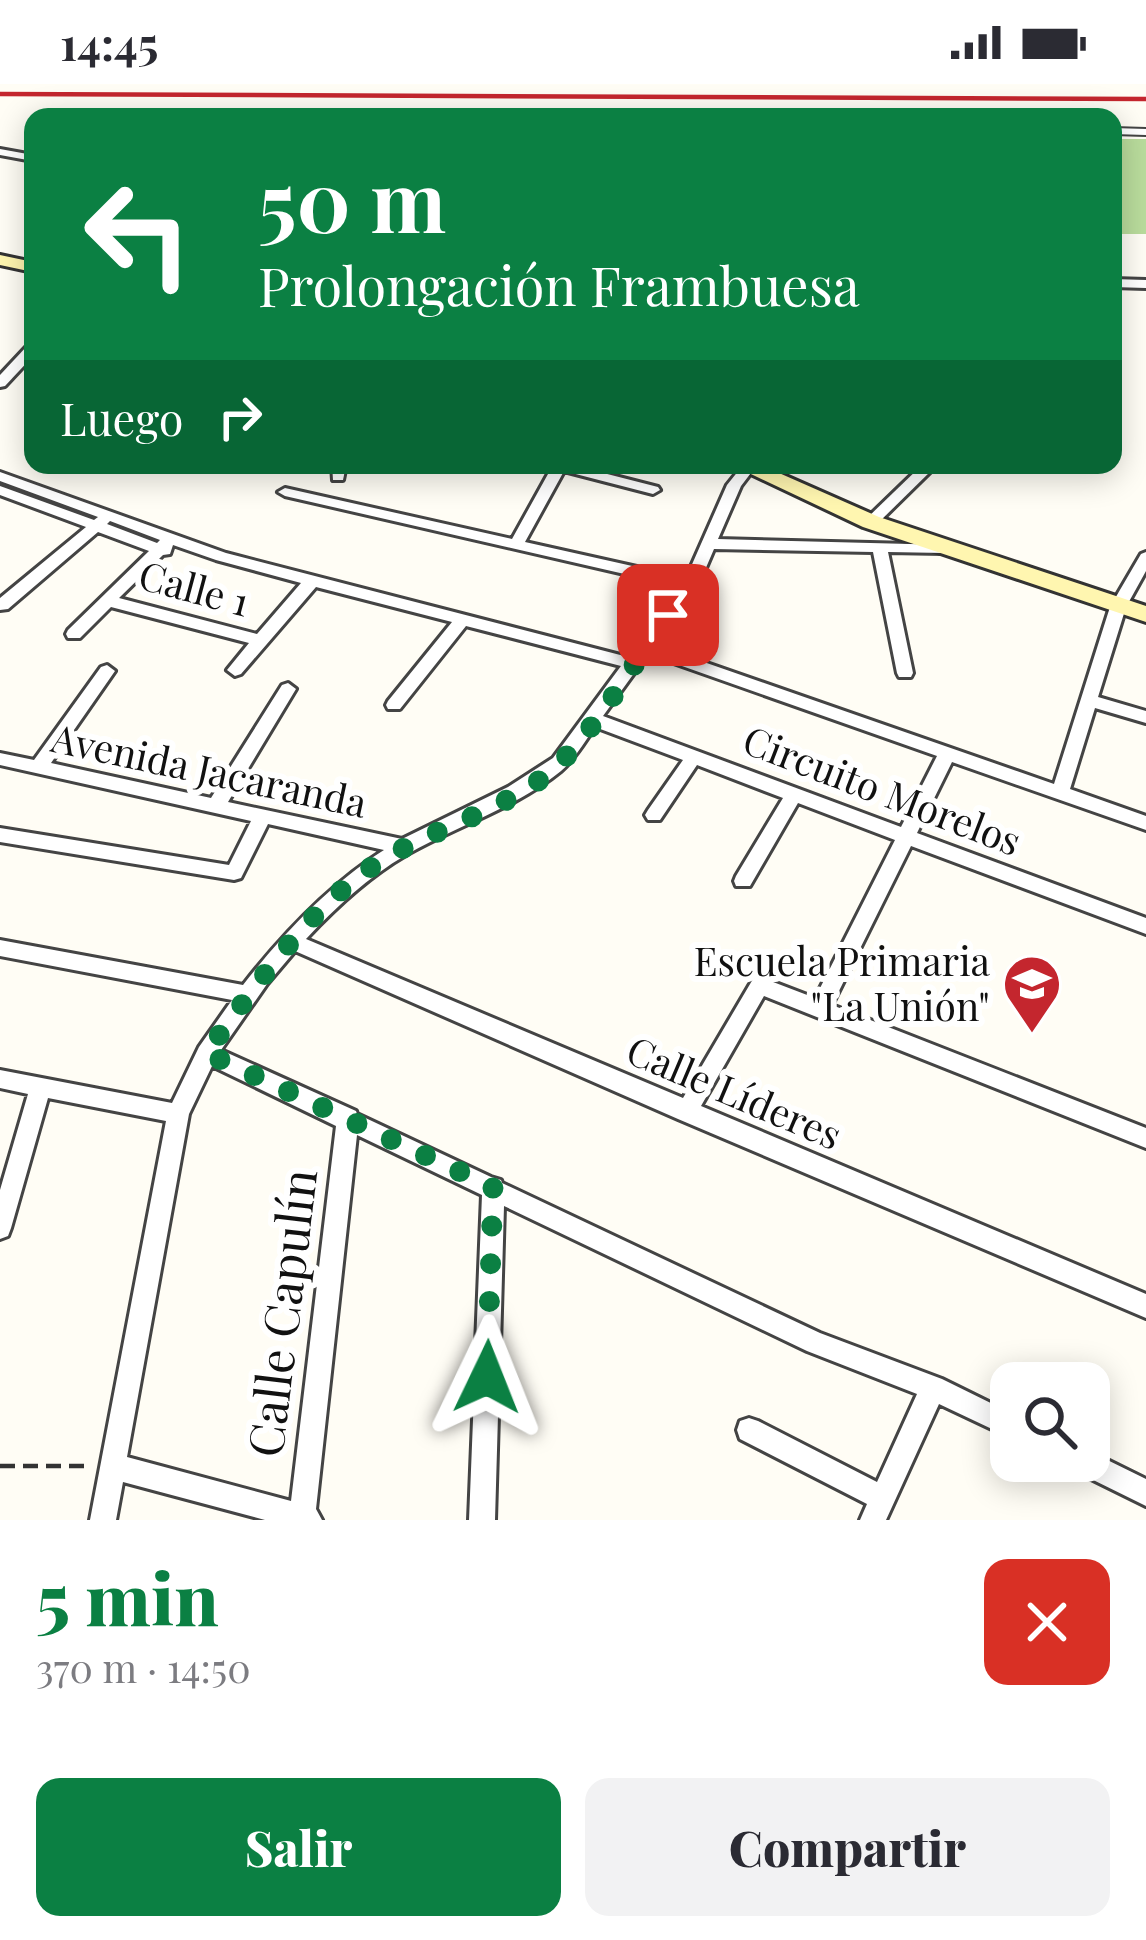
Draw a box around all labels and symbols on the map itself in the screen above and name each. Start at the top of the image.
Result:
street label: Calle 1 [134,547,255,627]
pin [617,564,719,666]
street label: Avenida Jacaranda [46,710,372,828]
street label: Circuito Morelos [736,712,1029,866]
place label: Escuela Primaria "La Unión" [694,934,991,1031]
school or university icon: Escuela Primaria "La Unión" [1001,953,1063,1035]
street label: Calle Líderes [620,1023,850,1160]
street label: Calle Capulín [231,1165,329,1460]
position arrow [424,1314,550,1440]

